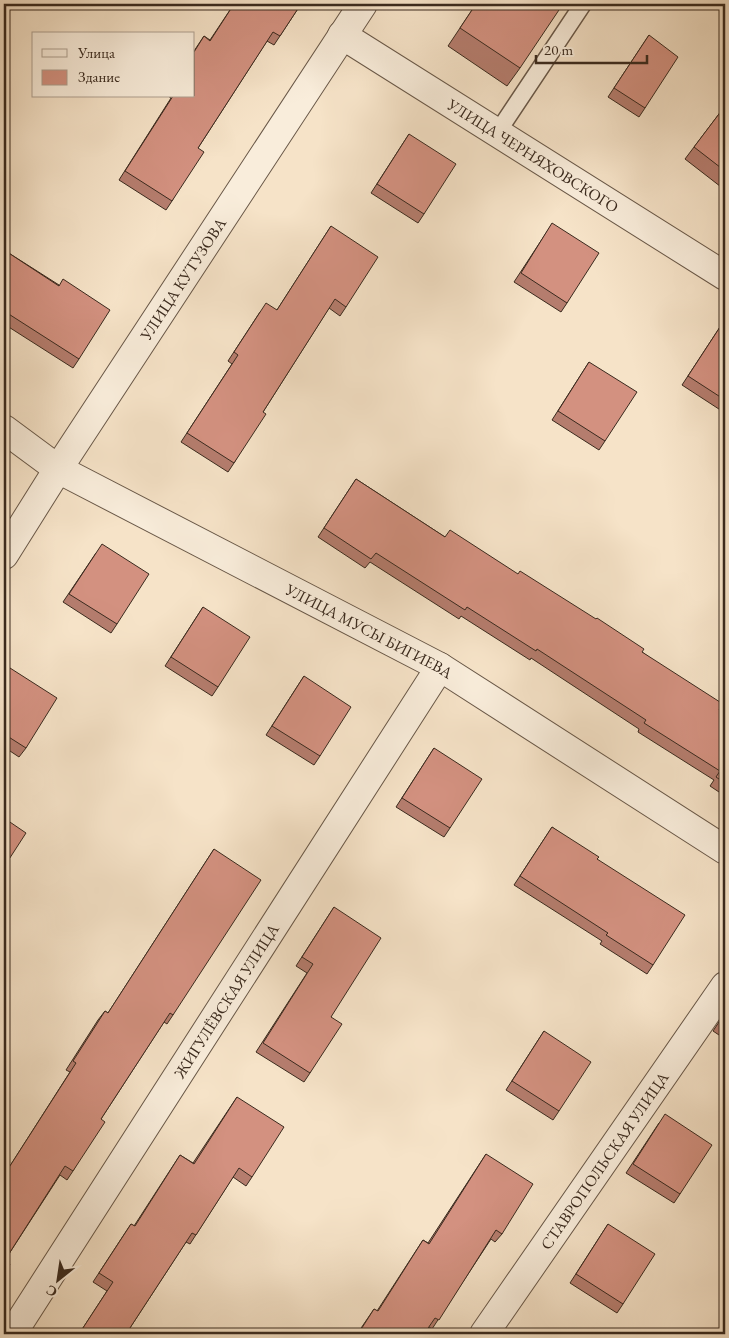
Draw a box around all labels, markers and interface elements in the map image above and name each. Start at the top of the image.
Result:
legend [32,32,195,98]
scale bar [536,32,648,64]
text: 20 m [544,40,573,59]
text: Улица [77,43,115,62]
text: Здание [78,67,120,86]
street label: УЛИЦА ЧЕРНЯХОВСКОГО [443,93,623,217]
street label: УЛИЦА КУТУЗОВА [134,213,231,345]
street label: УЛИЦА МУСЫ БИГИЕВА [281,578,458,684]
street label: ЖИГУЛЁВСКАЯ УЛИЦА [168,919,284,1083]
street label: СТАВРОПОЛЬСКАЯ УЛИЦА [535,1067,674,1254]
north arrow [32,1256,82,1306]
text: С [43,1281,60,1302]

